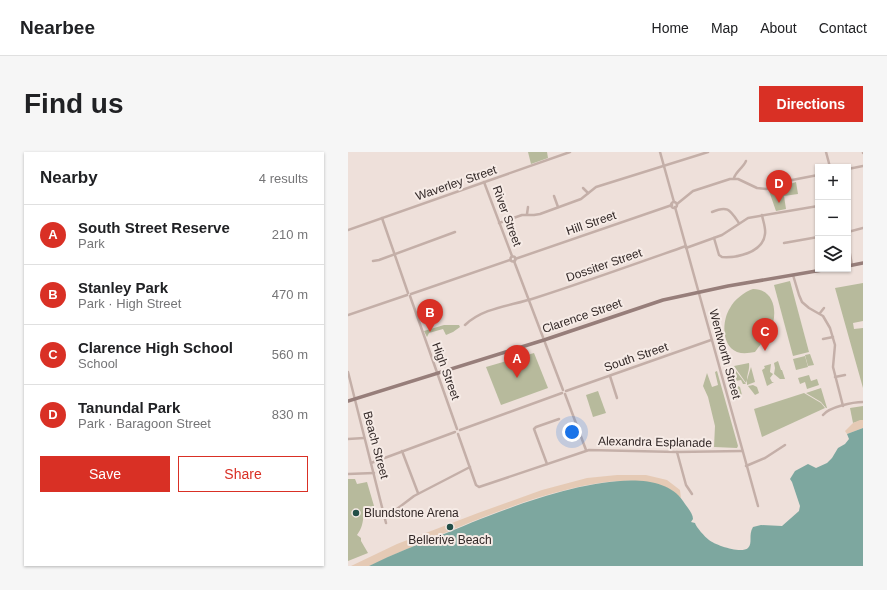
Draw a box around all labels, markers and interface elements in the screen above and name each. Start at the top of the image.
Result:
text: Nearbee [20,17,95,38]
text: Home [652,20,689,36]
text: Map [711,20,738,36]
text: About [760,20,797,36]
text: Contact [819,20,867,36]
button: Directions [759,86,863,122]
text: Find us [24,88,124,119]
street label: Waverley Street [414,162,499,203]
map controls [815,164,851,272]
button: + [815,164,851,200]
text: Nearby [40,168,98,187]
pin: D [766,170,792,203]
text: 4 results [259,171,308,186]
street label: River Street [490,184,525,249]
button: − [815,200,851,236]
street label: Hill Street [564,208,618,238]
text: South Street Reserve [78,219,230,236]
text: A [48,227,58,242]
text: 210 m [272,227,308,242]
text: Park [78,236,105,251]
button: layers [815,236,851,272]
street label: Dossiter Street [564,245,644,285]
text: Stanley Park [78,279,168,296]
text: B [48,287,58,302]
text: 470 m [272,287,308,302]
text: Park · High Street [78,296,181,311]
street label: Clarence Street [540,296,624,336]
pin: B [417,299,443,332]
street label: Wentworth Street [706,308,744,401]
pin: C [752,318,778,351]
text: Clarence High School [78,339,233,356]
street label: South Street [602,339,670,374]
street label: High Street [429,340,463,402]
pin: A [504,345,530,378]
text: C [48,347,58,362]
text: 560 m [272,347,308,362]
text: School [78,356,118,371]
text: Tanundal Park [78,399,180,416]
text: D [48,407,58,422]
text: 830 m [272,407,308,422]
street label: Beach Street [360,410,392,481]
text: Park · Baragoon Street [78,416,211,431]
your location [562,422,582,442]
street label: Alexandra Esplanade [598,434,712,450]
button: Save [40,456,170,492]
button: Share [178,456,308,492]
place label: Blundstone Arena [364,506,459,520]
marker: Blundstone Arena [351,508,361,518]
marker: Bellerive Beach [445,522,455,532]
place label: Bellerive Beach [408,533,492,547]

